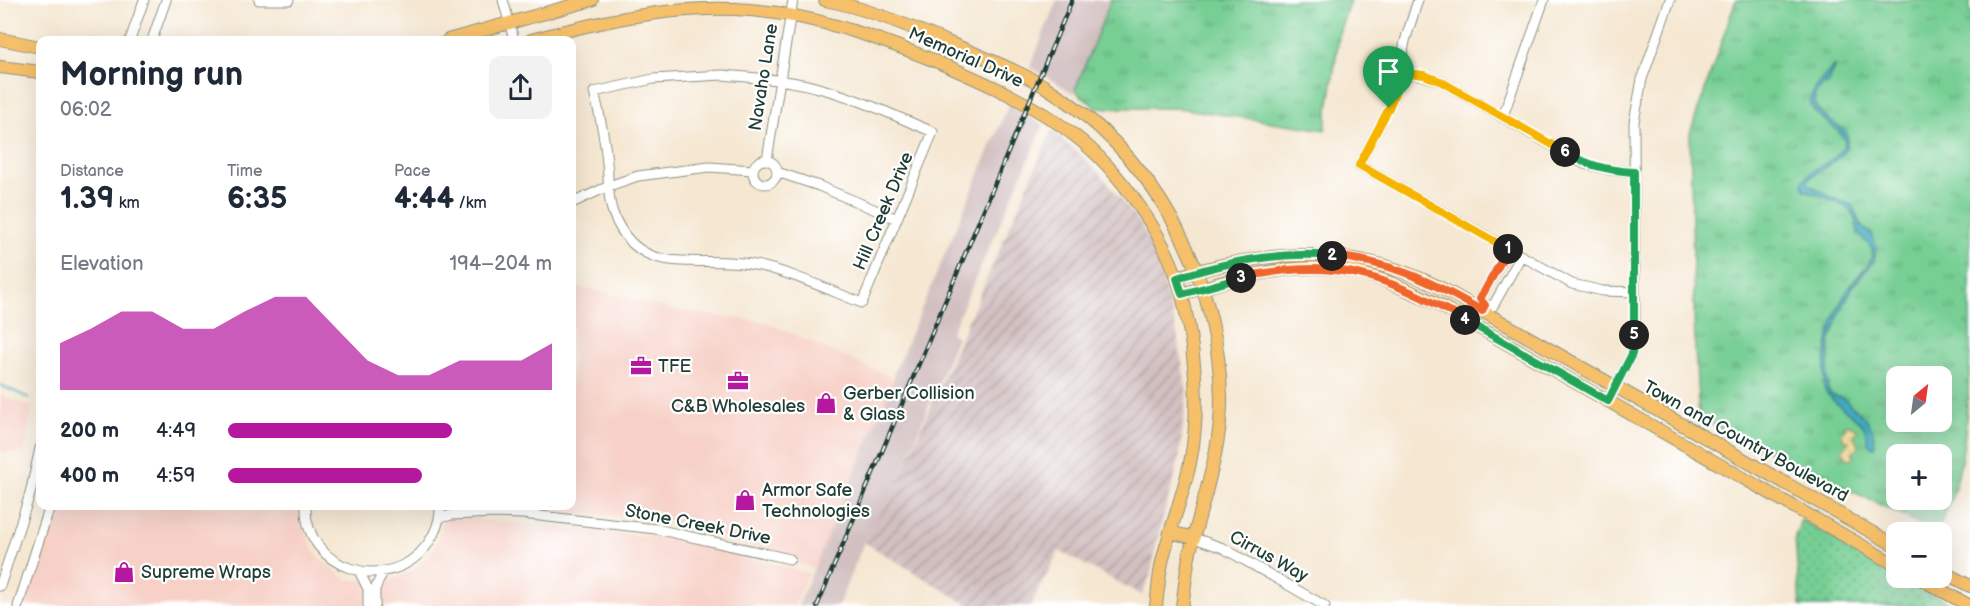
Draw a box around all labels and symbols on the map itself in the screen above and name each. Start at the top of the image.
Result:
street label: Navaho Lane [745,22,782,132]
street label: Memorial Drive [905,23,1027,92]
pin [1363,46,1414,108]
pin: 6 [1550,137,1580,167]
street label: Hill Creek Drive [849,149,918,274]
pin: 1 [1493,234,1523,264]
pin: 2 [1317,241,1347,271]
pin: 3 [1226,263,1256,293]
pin: 4 [1450,305,1480,335]
pin: 5 [1619,320,1649,350]
office icon: TFE [629,354,653,378]
place label: TFE [658,356,692,377]
north arrow [1886,366,1952,432]
office icon: C&B Wholesales [726,369,750,393]
street label: Town and Country Boulevard [1639,376,1852,507]
place label: Gerber Collision & Glass [843,383,975,425]
shop icon: Gerber Collision & Glass [814,391,838,415]
place label: C&B Wholesales [671,396,805,417]
place label: Armor Safe Technologies [762,480,870,522]
shop icon: Armor Safe Technologies [733,488,757,512]
street label: Stone Creek Drive [623,500,773,549]
street label: Cirrus Way [1226,526,1313,587]
shop icon: Supreme Wraps [112,560,136,584]
place label: Supreme Wraps [141,562,271,583]

